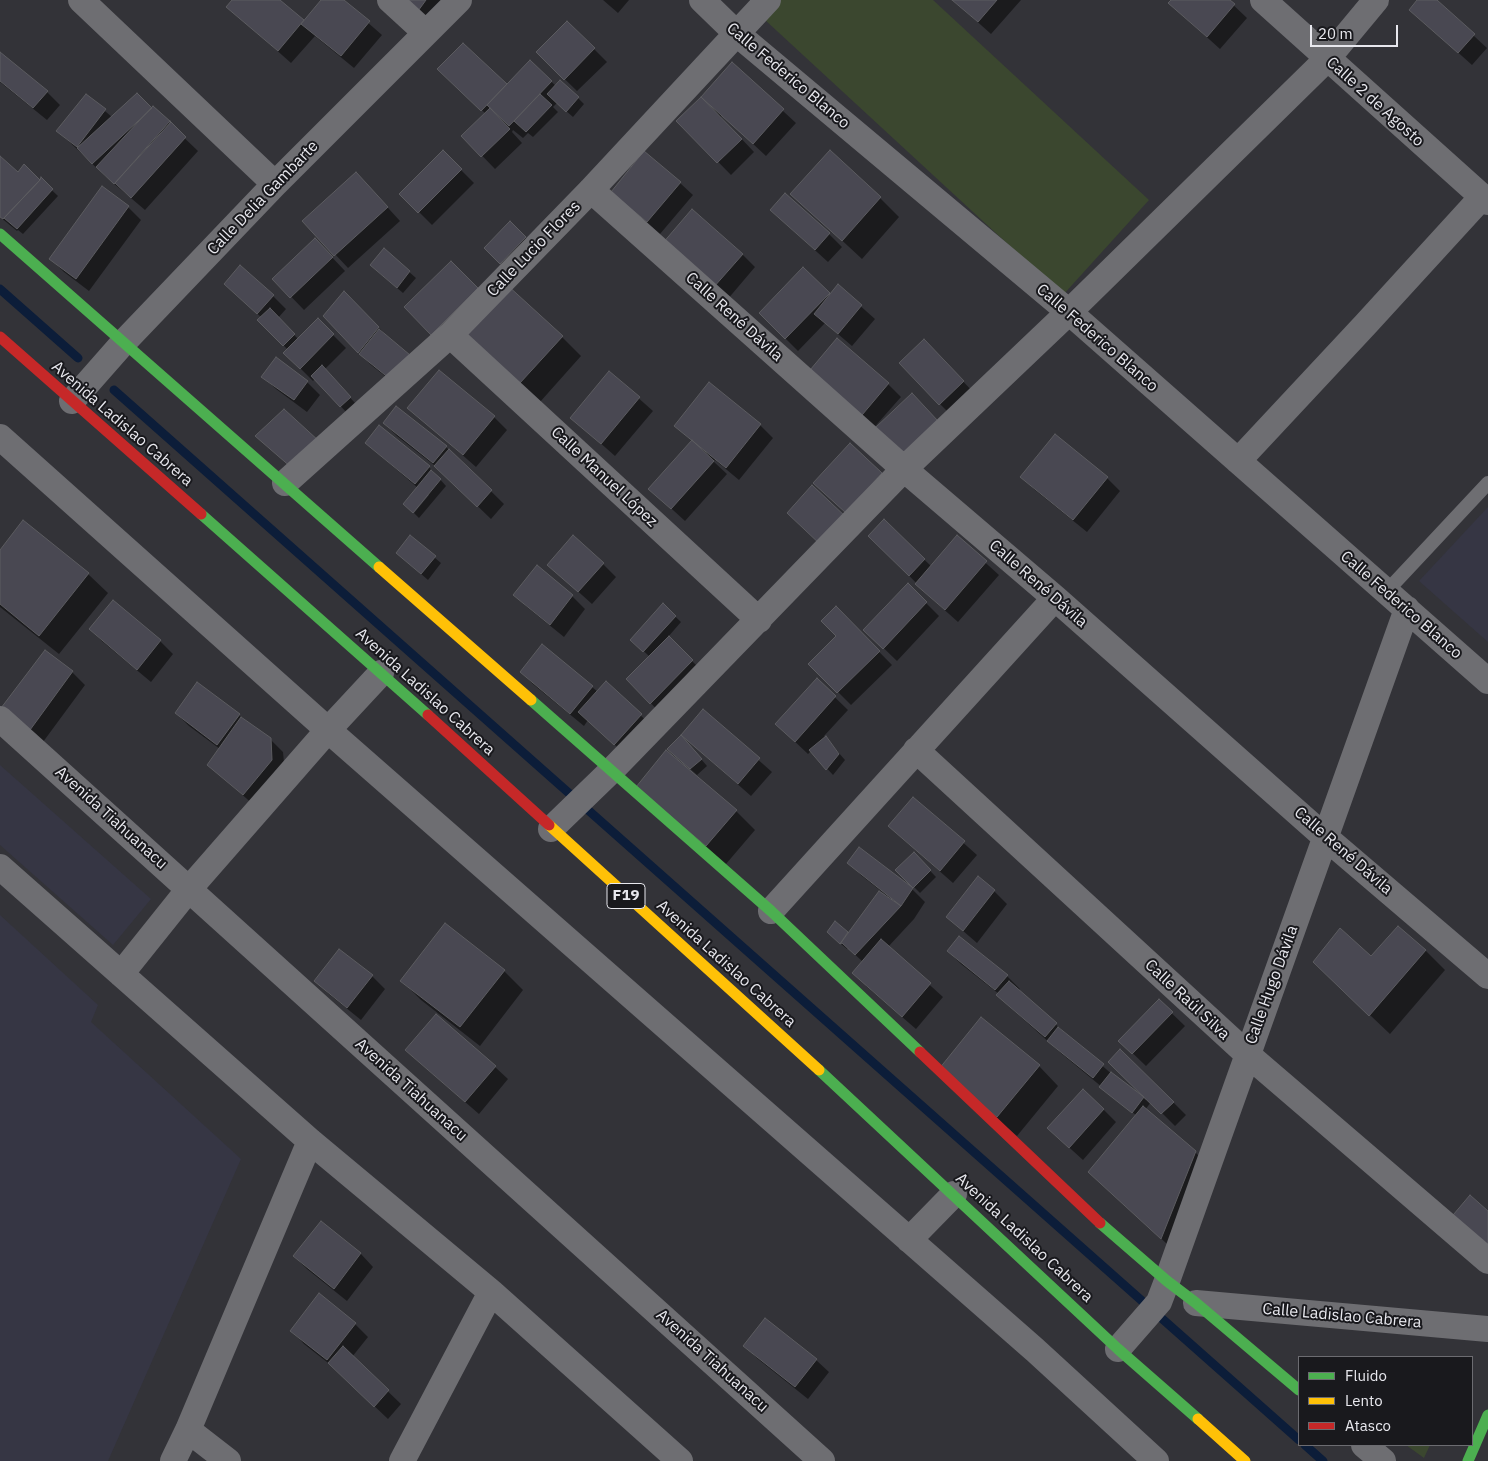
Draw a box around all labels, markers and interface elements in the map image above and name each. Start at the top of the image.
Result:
scale bar [1313,15,1400,47]
street label: Calle Federico Blanco [722,19,854,133]
text: 20 m [1318,24,1353,43]
street label: Calle 2 de Agosto [1322,53,1428,151]
street label: Calle Delia Gambarte [203,137,323,259]
street label: Calle Lucio Flores [483,197,585,301]
street label: Calle René Dávila [681,268,787,366]
street label: Calle Federico Blanco [1032,280,1162,396]
street label: Avenida Ladislao Cabrera [47,357,197,491]
street label: Calle Manuel López [547,423,661,531]
street label: Calle René Dávila [985,536,1091,632]
street label: Calle Federico Blanco [1336,547,1466,663]
street label: Avenida Ladislao Cabrera [351,624,499,760]
street label: Avenida Tiahuanacu [51,763,171,873]
street label: Calle René Dávila [1290,803,1396,899]
road number: F19 [607,884,645,908]
street label: Avenida Ladislao Cabrera [652,896,800,1032]
street label: Calle Hugo Dávila [1242,923,1302,1047]
street label: Calle Raúl Silva [1140,956,1234,1044]
street label: Avenida Tiahuanacu [351,1035,471,1145]
street label: Avenida Ladislao Cabrera [951,1169,1097,1307]
street label: Calle Ladislao Cabrera [1262,1299,1422,1333]
street label: Avenida Tiahuanacu [652,1306,772,1416]
legend [1298,1356,1473,1446]
text: Fluido [1345,1366,1387,1385]
text: Lento [1345,1391,1383,1410]
text: Atasco [1345,1416,1391,1435]

